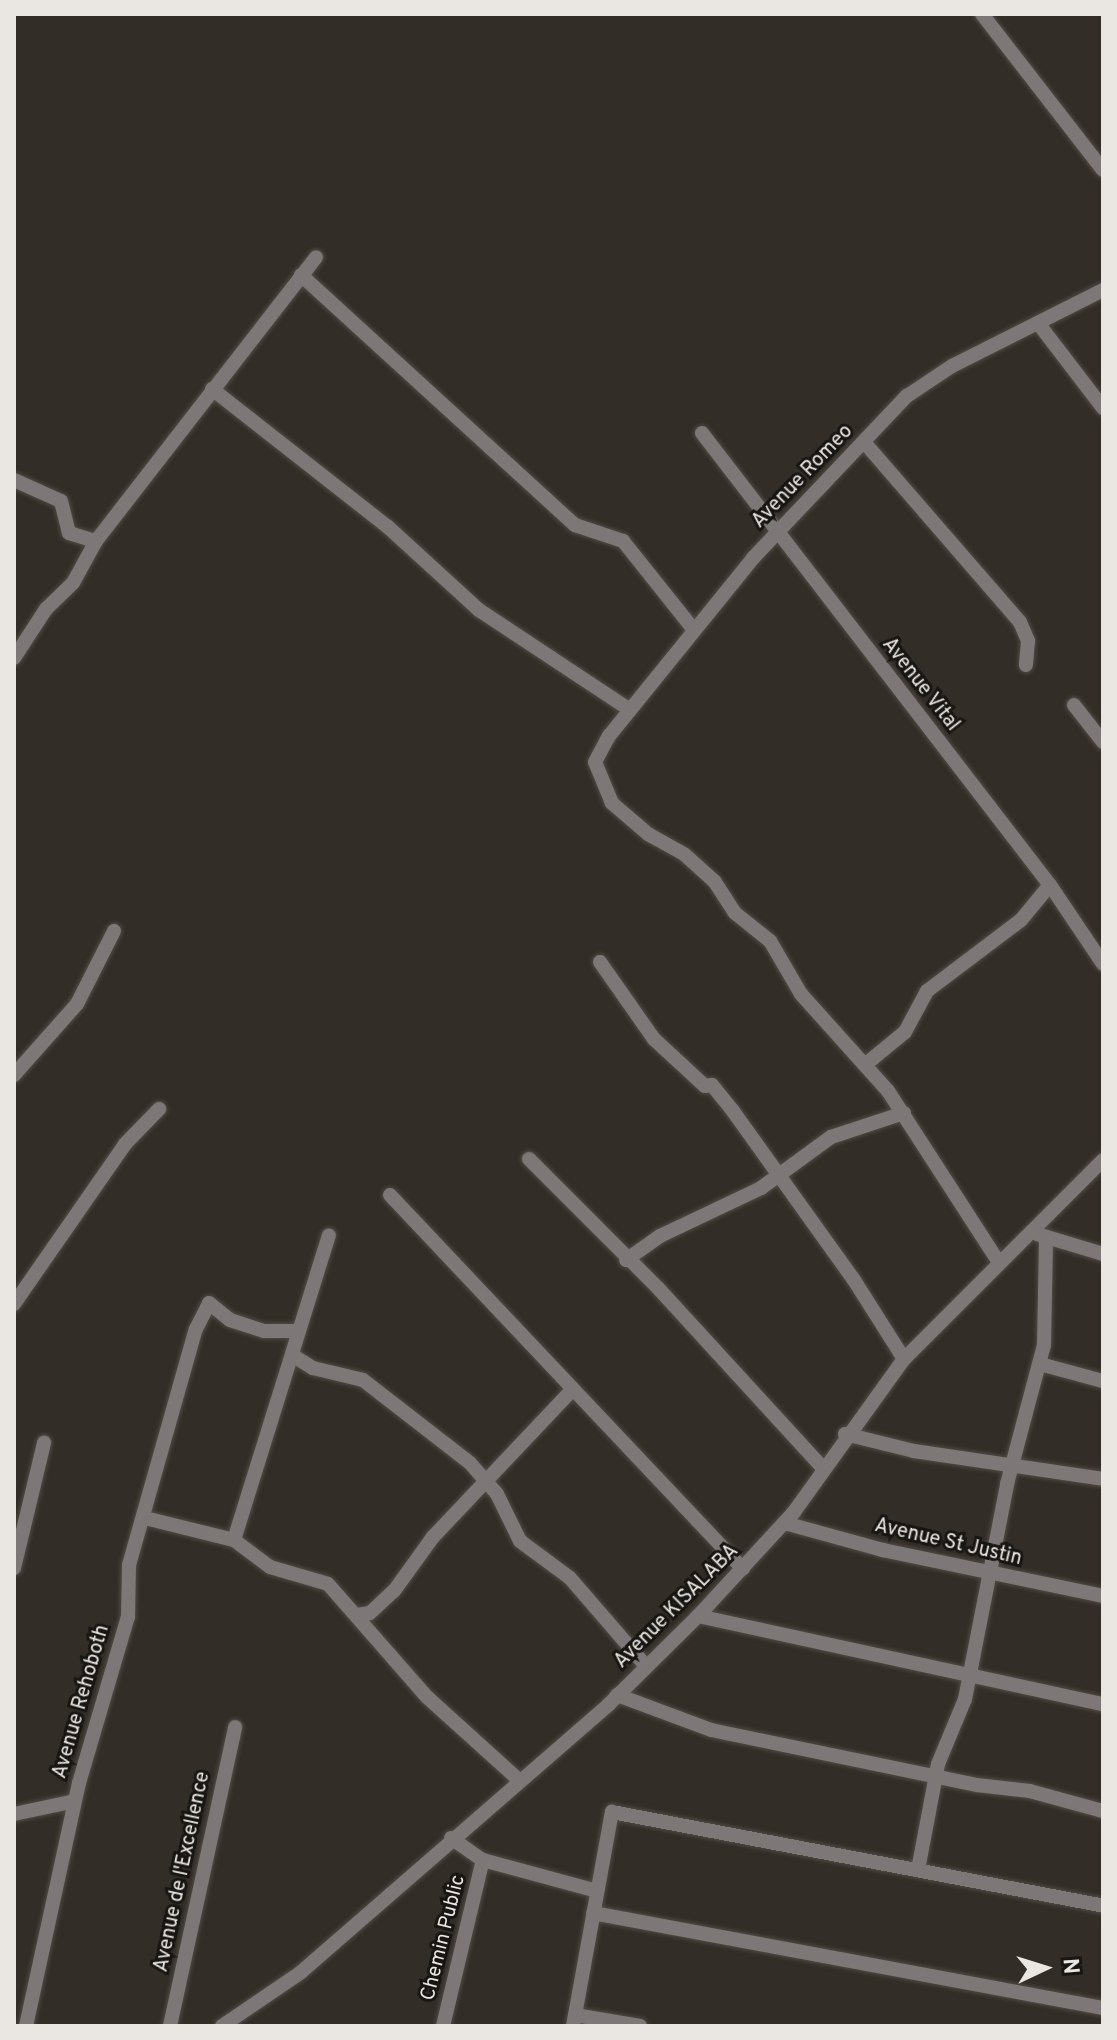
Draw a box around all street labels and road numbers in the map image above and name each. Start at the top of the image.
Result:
street label: Avenue Romeo [747,420,859,534]
street label: Avenue Vital [876,633,964,737]
street label: Avenue St Justin [872,1514,1024,1572]
street label: Avenue KISALABA [610,1540,744,1674]
street label: Avenue Rehoboth [49,1622,115,1782]
street label: Avenue de l'Excellence [150,1770,216,1974]
street label: Chemin Public [417,1873,471,2003]

